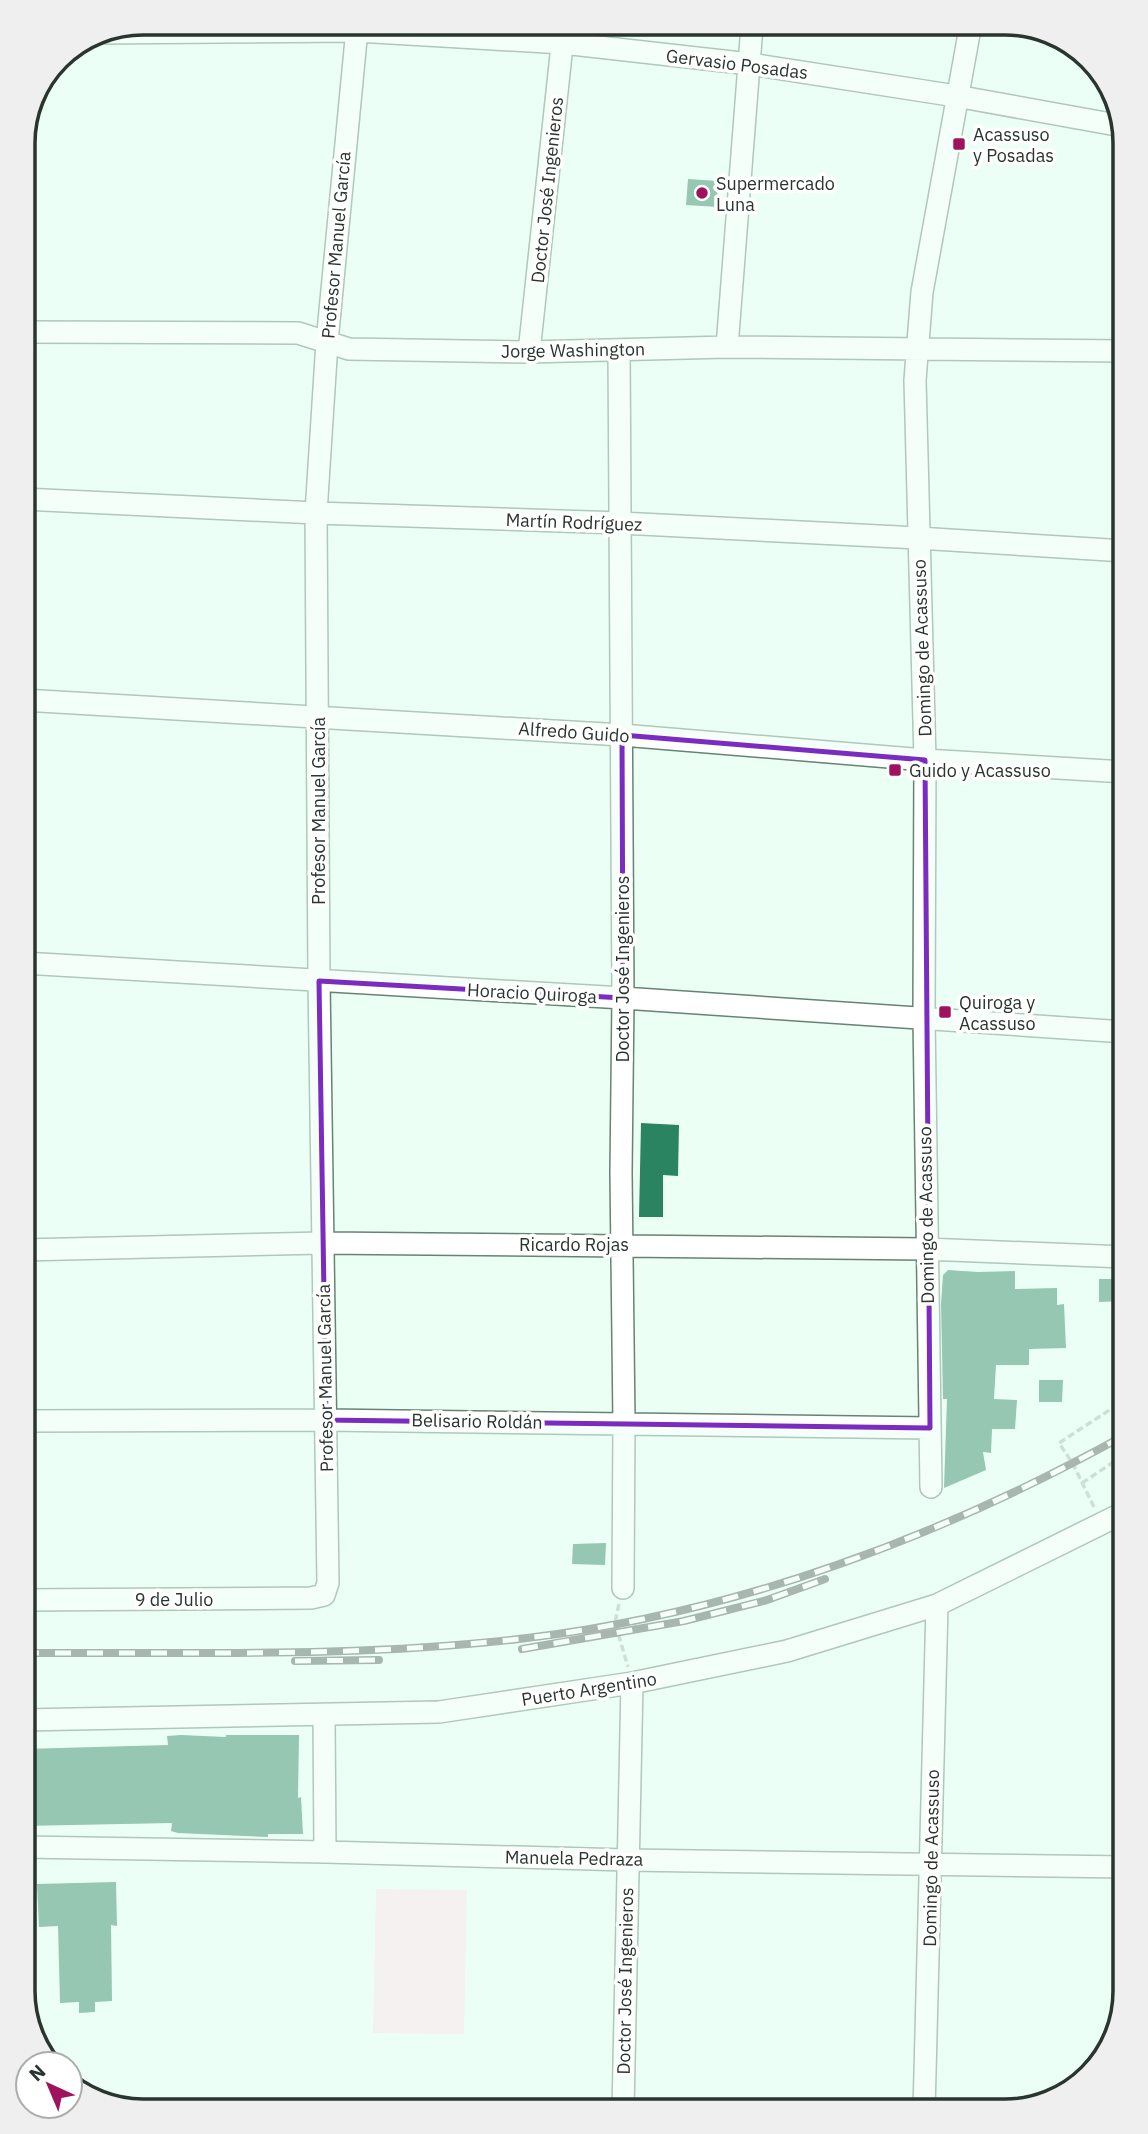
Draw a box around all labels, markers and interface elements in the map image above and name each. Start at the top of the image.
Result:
street label: Gervasio Posadas [665,44,809,84]
street label: Doctor José Ingenieros [526,96,568,284]
place label: Acassuso y Posadas [973,123,1054,167]
marker: Acassuso y Posadas [951,136,967,152]
street label: Profesor Manuel García [316,150,356,340]
place label: Supermercado Luna [716,172,835,216]
marker: Supermercado Luna [694,185,710,201]
street label: Jorge Washington [501,337,645,363]
street label: Martín Rodríguez [505,508,643,536]
street label: Domingo de Acassuso [907,559,937,737]
street label: Profesor Manuel García [307,717,330,905]
street label: Alfredo Guido [518,717,630,747]
place label: Guido y Acassuso [909,759,1051,782]
marker: Guido y Acassuso [887,762,903,778]
street label: Doctor José Ingenieros [611,875,634,1063]
street label: Horacio Quiroga [467,978,598,1008]
place label: Quiroga y Acassuso [959,991,1036,1035]
marker: Quiroga y Acassuso [937,1004,953,1020]
street label: Domingo de Acassuso [913,1126,939,1304]
street label: Ricardo Rojas [519,1233,629,1256]
street label: Profesor Manuel García [312,1283,338,1472]
street label: Belisario Roldán [411,1408,543,1434]
street label: 9 de Julio [135,1588,213,1611]
street label: Puerto Argentino [520,1667,658,1711]
street label: Domingo de Acassuso [918,1769,944,1947]
street label: Manuela Pedraza [505,1845,644,1871]
street label: Doctor José Ingenieros [612,1887,638,2075]
north arrow [14,2050,84,2120]
text: N [24,2059,50,2086]

